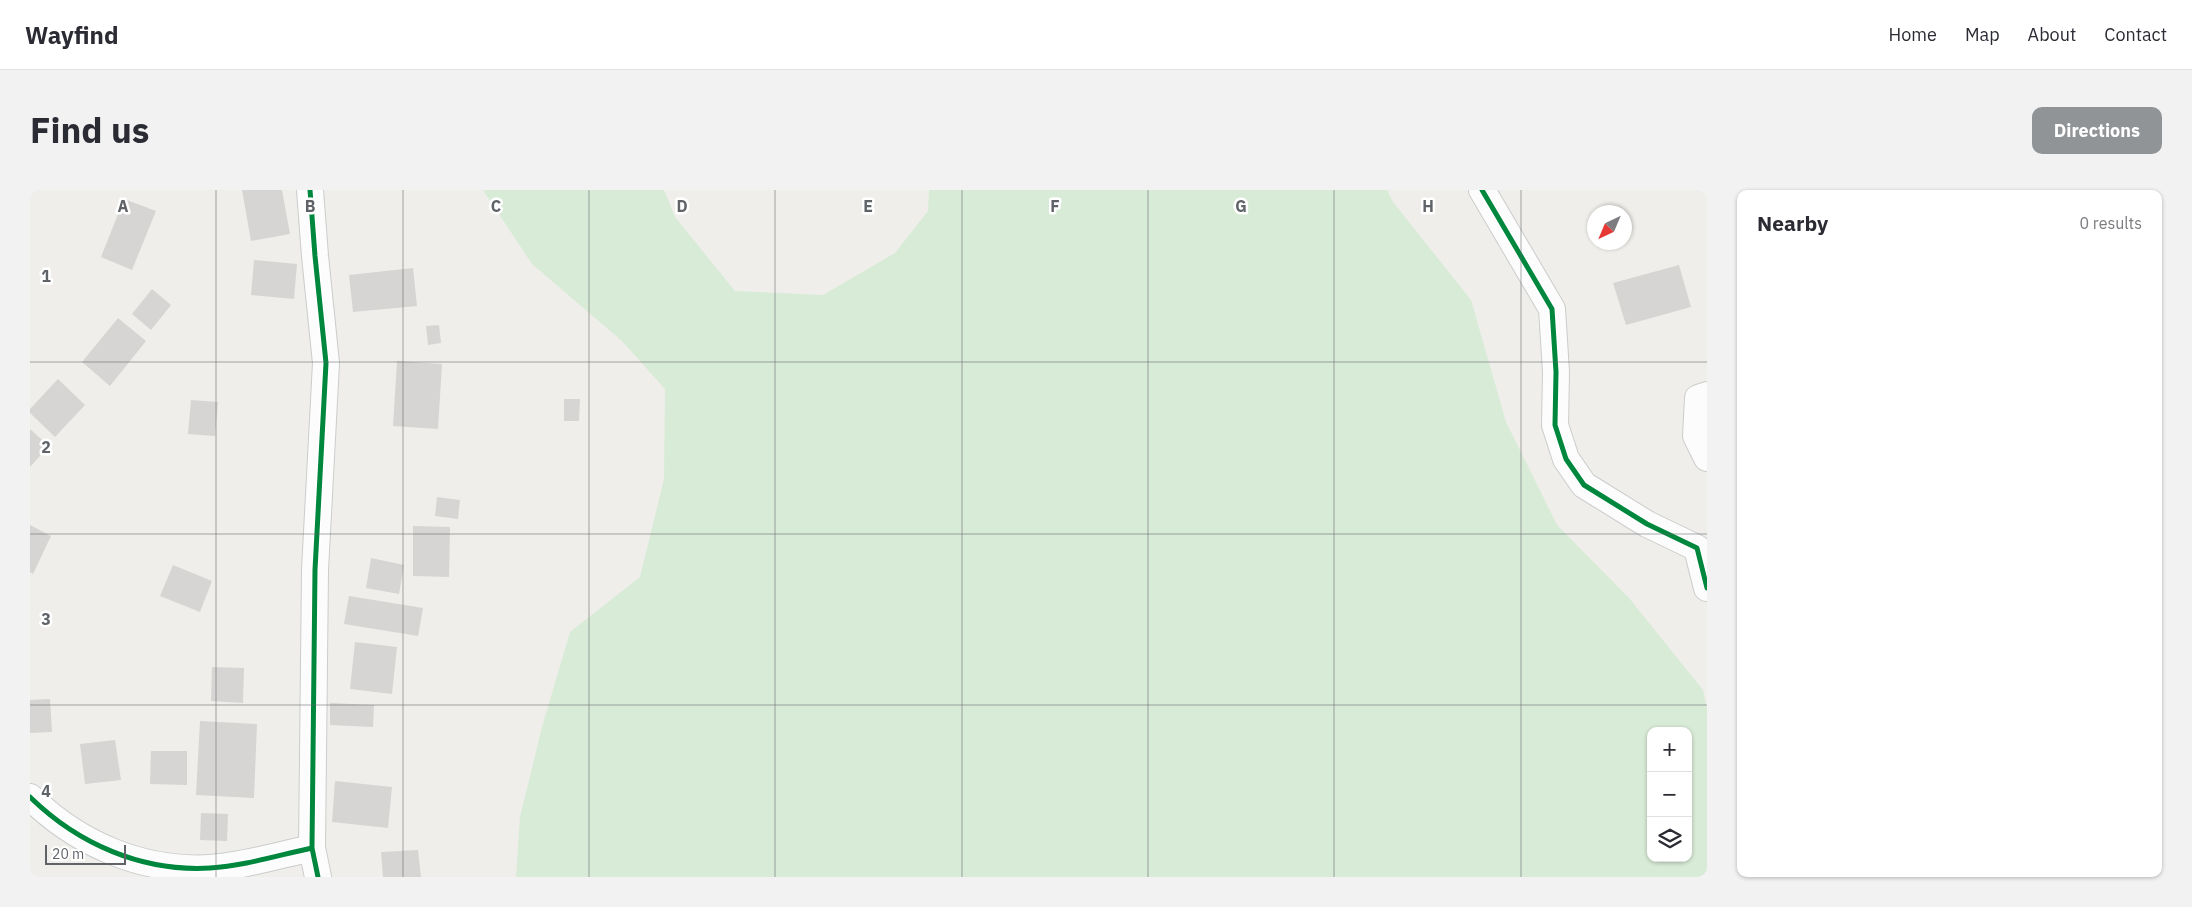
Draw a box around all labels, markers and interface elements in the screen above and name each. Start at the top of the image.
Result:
text: Wayfind [25,19,118,51]
text: Home [1889,23,1937,46]
text: Map [1965,23,2000,46]
text: About [2028,23,2076,46]
text: Contact [2104,23,2167,46]
text: Find us [30,107,149,153]
button: Directions [2032,107,2162,154]
text: A [118,196,129,216]
text: B [305,196,316,216]
text: C [491,196,501,216]
text: D [676,196,688,216]
text: E [863,196,873,216]
text: F [1050,196,1060,216]
text: G [1235,196,1247,216]
text: H [1422,196,1434,216]
north arrow [1587,205,1632,250]
text: Nearby [1757,209,1828,237]
text: 0 results [2079,213,2142,233]
text: 1 [41,266,51,286]
text: 2 [41,437,51,457]
text: 3 [41,609,51,629]
map controls [1647,727,1692,862]
button: + [1647,727,1692,772]
button: − [1647,772,1692,817]
text: 4 [41,781,51,801]
button: layers [1647,817,1692,862]
scale bar [45,842,126,865]
text: 20 m [52,845,84,863]

